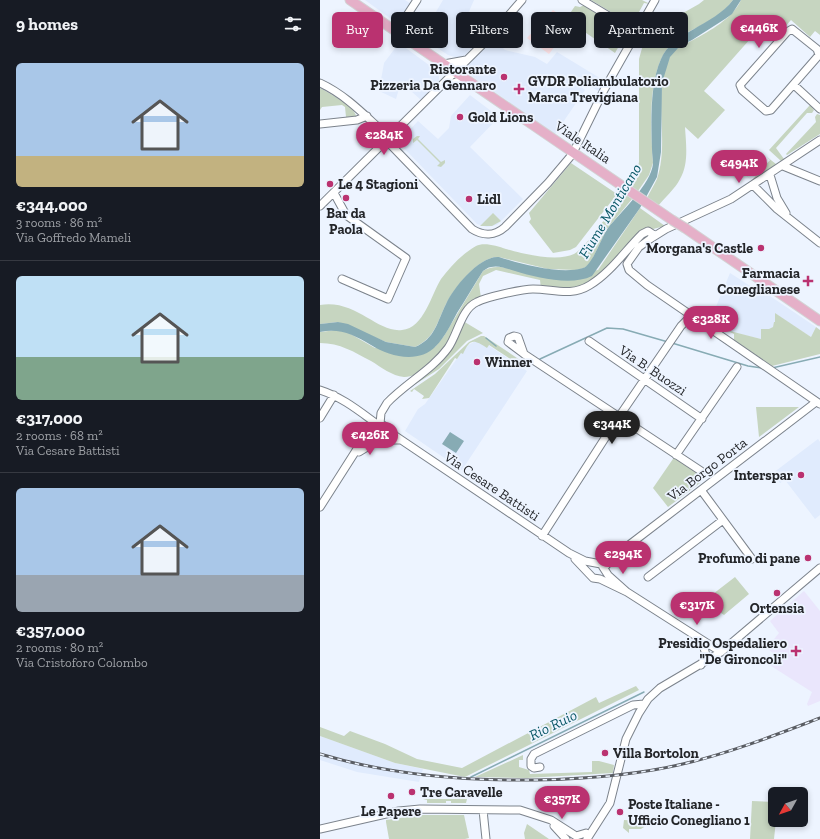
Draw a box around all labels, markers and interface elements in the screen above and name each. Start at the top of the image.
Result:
chip: Buy [332,12,383,48]
chip: Rent [391,12,448,48]
chip: Filters [456,12,523,48]
chip: New [531,12,586,48]
chip: Apartment [594,12,688,48]
icon: filters [282,13,304,35]
text: 9 homes [16,14,78,34]
pin: €446K [731,15,787,49]
text: €446K [740,20,778,35]
place label: Ristorante Pizzeria Da Gennaro [370,61,497,94]
marker: Ristorante Pizzeria Da Gennaro [499,72,509,82]
place label: GVDR Poliambulatorio Marca Trevigiana [528,73,669,106]
marker: GVDR Poliambulatorio Marca Trevigiana [513,83,525,95]
icon: home [124,89,196,161]
place label: Gold Lions [468,109,534,126]
marker: Gold Lions [455,112,465,122]
street label: Viale Italia [551,117,614,167]
pin: €284K [356,122,412,156]
text: €284K [365,127,403,142]
pin: €494K [711,150,767,184]
text: €494K [720,155,758,170]
water label: Fiume Monticano [575,160,645,262]
place label: Le 4 Stagioni [338,176,418,193]
marker: Le 4 Stagioni [325,179,335,189]
place label: Lidl [477,191,501,208]
marker: Bar da Paola [341,193,351,203]
marker: Lidl [464,194,474,204]
text: €344,000 [16,195,88,215]
place label: Bar da Paola [326,205,366,238]
text: 3 rooms · 86 m² [16,215,102,230]
text: Via Goffredo Mameli [16,230,131,245]
place label: Morgana's Castle [646,240,753,257]
marker: Morgana's Castle [756,243,766,253]
place label: Farmacia Coneglianese [717,265,800,298]
marker: Farmacia Coneglianese [803,276,813,286]
icon: home [124,302,196,374]
pin: €328K [683,306,739,340]
text: €328K [692,311,730,326]
street label: Via B. Buozzi [615,341,690,399]
place label: Winner [485,354,532,371]
marker: Winner [472,357,482,367]
text: €317,000 [16,408,83,428]
pin: €344K [584,411,640,445]
text: €344K [593,416,631,431]
pin: €426K [342,422,398,456]
text: €426K [351,427,389,442]
text: 2 rooms · 68 m² [16,428,103,443]
street label: Via Borgo Porta [663,434,751,505]
text: Via Cesare Battisti [16,443,120,458]
street label: Via Cesare Battisti [440,448,543,525]
place label: Interspar [734,467,793,484]
marker: Interspar [796,470,806,480]
icon: home [124,514,196,586]
pin: €294K [595,541,651,575]
text: €294K [604,546,642,561]
place label: Profumo di pane [698,550,800,567]
marker: Profumo di pane [803,553,813,563]
marker: Ortensia [772,588,782,598]
pin: €317K [669,592,725,626]
text: €317K [680,597,714,612]
place label: Ortensia [750,600,804,617]
text: €357,000 [16,620,85,640]
place label: Presidio Ospedaliero "De Gironcoli" [658,635,788,668]
text: 2 rooms · 80 m² [16,640,103,655]
marker: Presidio Ospedaliero "De Gironcoli" [790,645,802,657]
text: Via Cristoforo Colombo [16,655,148,670]
water label: Rio Ruio [526,706,580,744]
place label: Villa Bortolon [613,745,699,762]
marker: Villa Bortolon [600,748,610,758]
place label: Tre Caravelle [420,784,503,801]
pin: €357K [534,786,590,820]
marker: Tre Caravelle [407,787,417,797]
north arrow [768,787,808,827]
map controls [768,787,808,827]
marker: Le Papere [386,791,396,801]
text: €357K [544,791,580,806]
place label: Poste Italiane - Ufficio Conegliano 1 [628,796,750,829]
place label: Le Papere [361,803,421,820]
marker: Poste Italiane - Ufficio Conegliano 1 [615,807,625,817]

